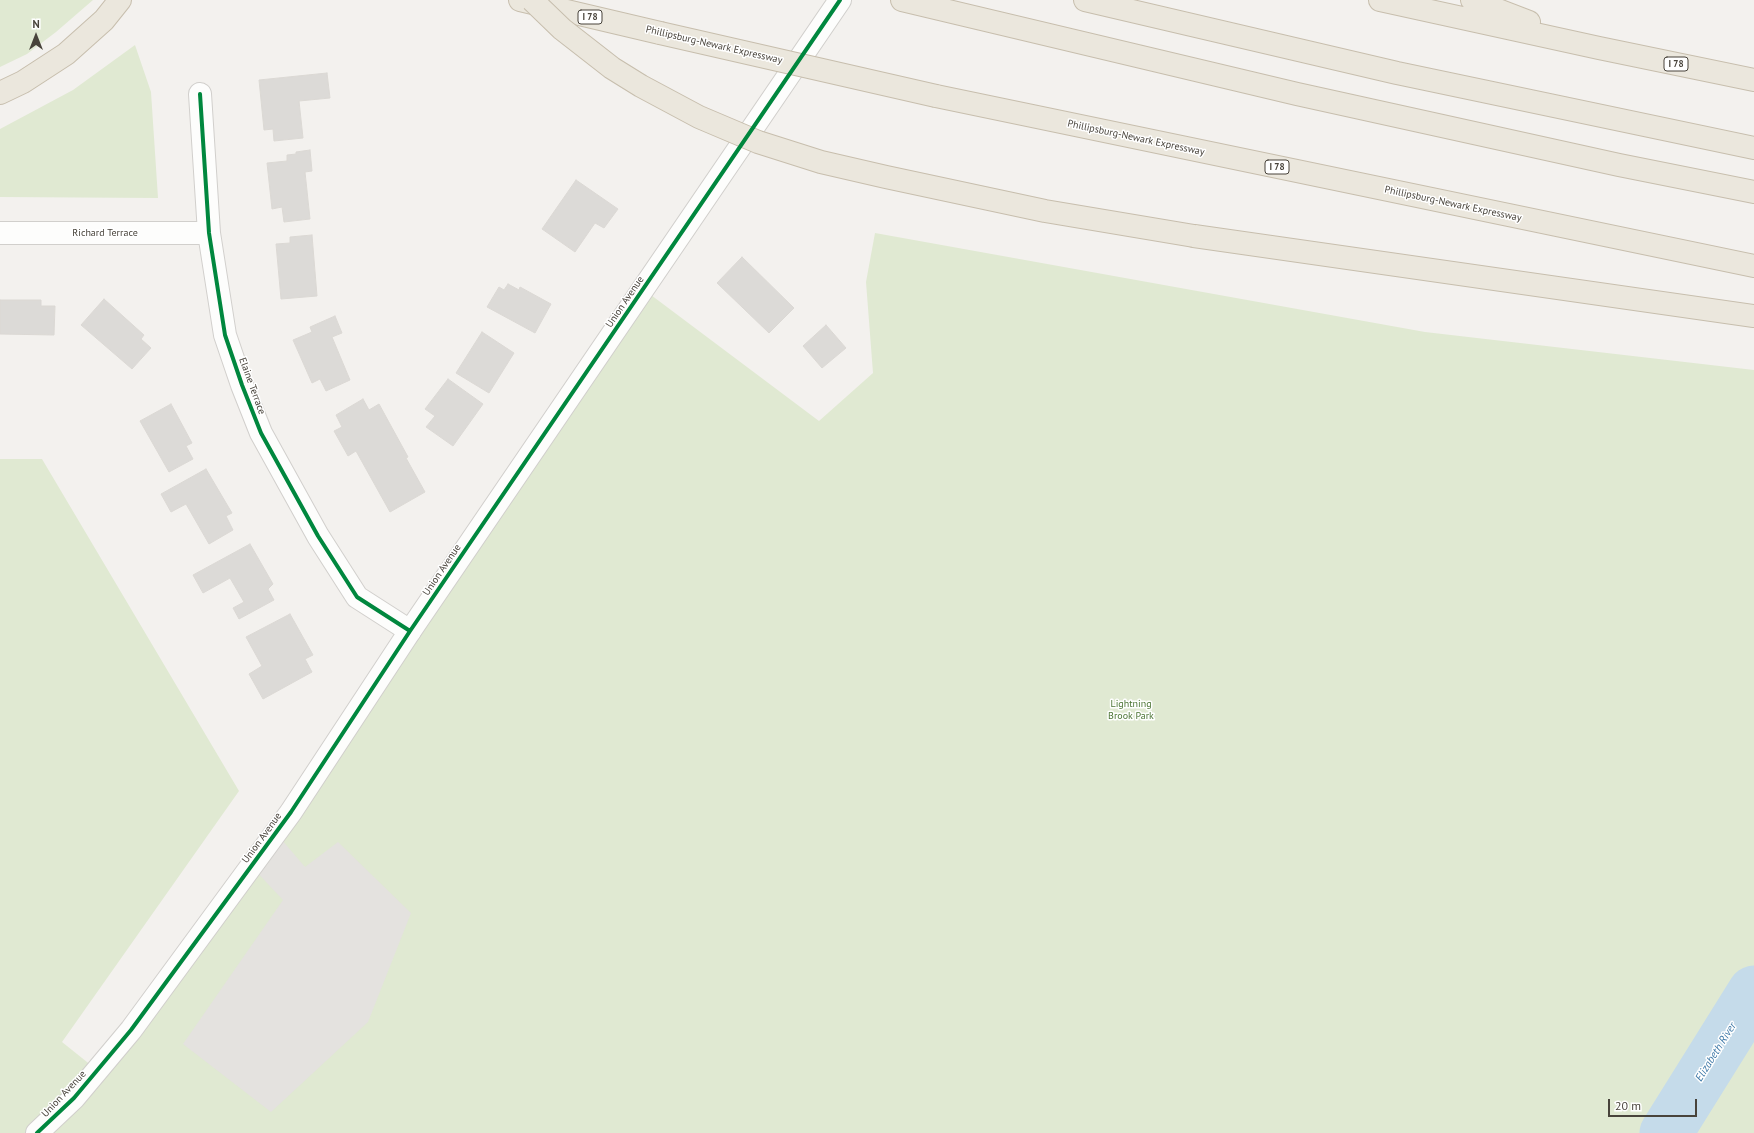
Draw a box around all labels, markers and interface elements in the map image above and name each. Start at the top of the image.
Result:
road number: I 78 [578,10,602,24]
north arrow [16,16,56,56]
text: N [32,17,40,31]
street label: Phillipsburg-Newark Expressway [645,23,783,67]
road number: I 78 [1664,57,1688,71]
street label: Phillipsburg-Newark Expressway [1066,118,1206,158]
road number: I 78 [1265,160,1289,174]
street label: Phillipsburg-Newark Expressway [1383,184,1523,224]
street label: Richard Terrace [72,227,138,239]
street label: Union Avenue [603,274,647,330]
street label: Elaine Terrace [236,356,268,416]
street label: Union Avenue [420,542,464,598]
park label: Lightning Brook Park [1108,698,1154,722]
street label: Union Avenue [240,810,284,866]
water label: Elizabeth River [1693,1020,1739,1084]
street label: Union Avenue [39,1068,89,1120]
scale bar [1610,1091,1699,1117]
text: 20 m [1615,1098,1641,1113]

